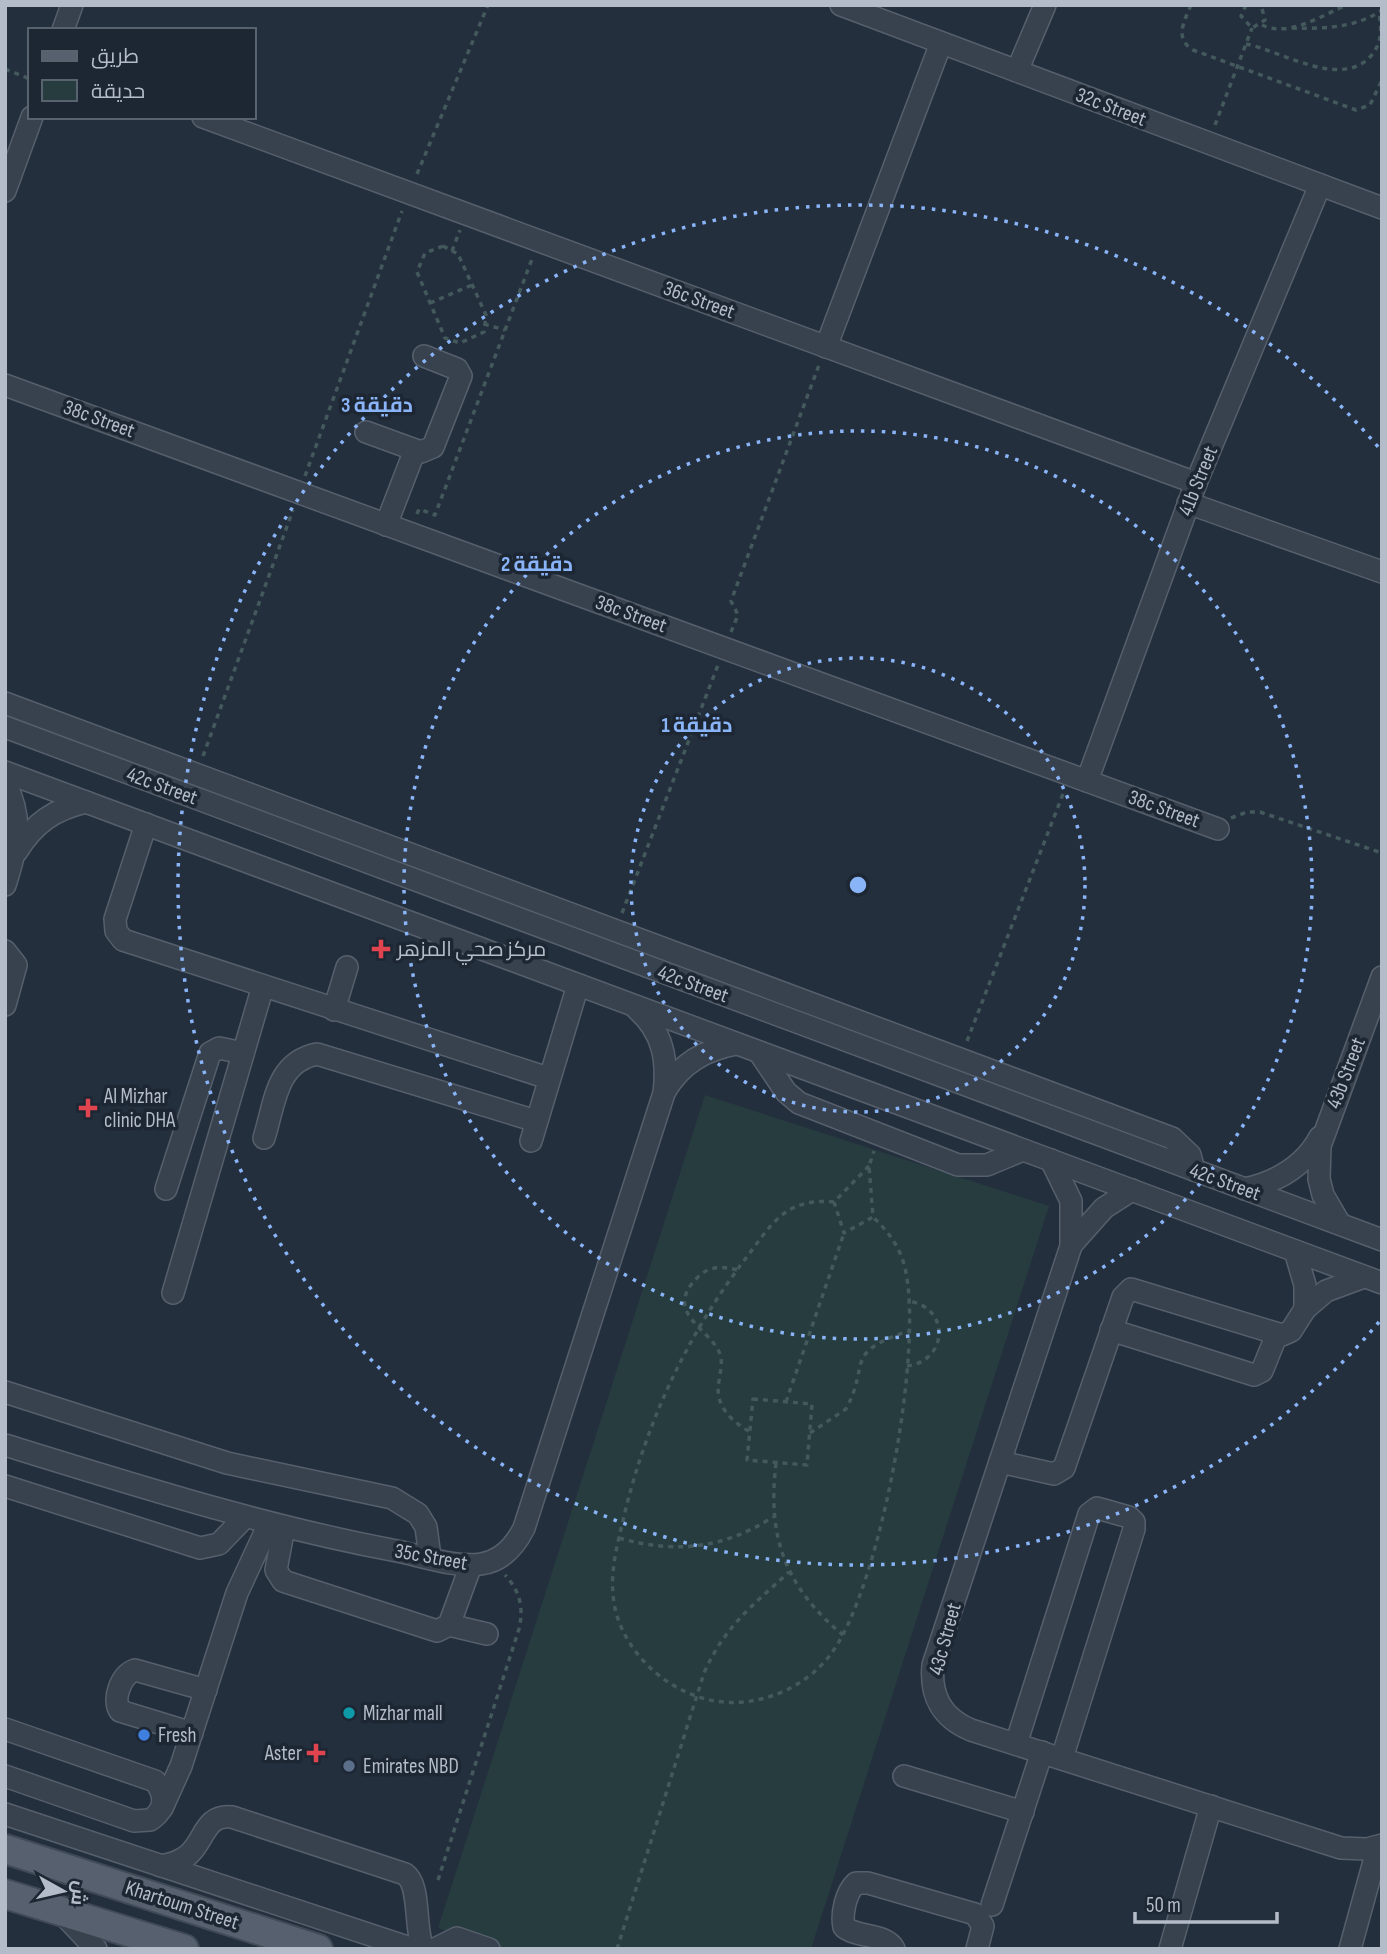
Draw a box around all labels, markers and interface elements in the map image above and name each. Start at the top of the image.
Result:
legend [28,28,256,119]
text: طريق [91,44,139,69]
text: حديقة [91,79,145,104]
street label: 32c Street [1072,82,1150,132]
street label: 36c Street [660,276,738,324]
text: 3 دقيقة [341,393,413,418]
street label: 38c Street [60,395,138,443]
street label: 41b Street [1173,443,1223,519]
text: 2 دقيقة [501,552,573,577]
street label: 38c Street [592,590,670,638]
text: 1 دقيقة [662,713,732,738]
street label: 42c Street [123,762,201,810]
street label: 38c Street [1125,785,1203,833]
centre of rings [846,873,870,897]
place label: مركز صحي المزهر [396,937,546,965]
marker: مركز صحي المزهر [371,939,391,959]
street label: 42c Street [654,960,732,1008]
street label: 43b Street [1321,1034,1371,1112]
place label: Al Mizhar clinic DHA [103,1084,176,1133]
marker: Al Mizhar clinic DHA [78,1098,98,1118]
street label: 42c Street [1186,1158,1264,1206]
street label: 35c Street [393,1538,469,1576]
street label: 43c Street [923,1600,967,1678]
place label: Mizhar mall [363,1701,443,1726]
marker: Mizhar mall [341,1705,357,1721]
place label: Fresh [158,1723,197,1748]
marker: Fresh [136,1727,152,1743]
place label: Aster [264,1741,302,1766]
marker: Aster [308,1745,324,1761]
place label: Emirates NBD [363,1754,459,1779]
marker: Emirates NBD [341,1758,357,1774]
north arrow [28,1856,98,1926]
street label: Khartoum Street [122,1875,242,1935]
text: ش [65,1879,91,1907]
scale bar [1135,1881,1277,1925]
text: 50 m [1146,1893,1181,1918]

